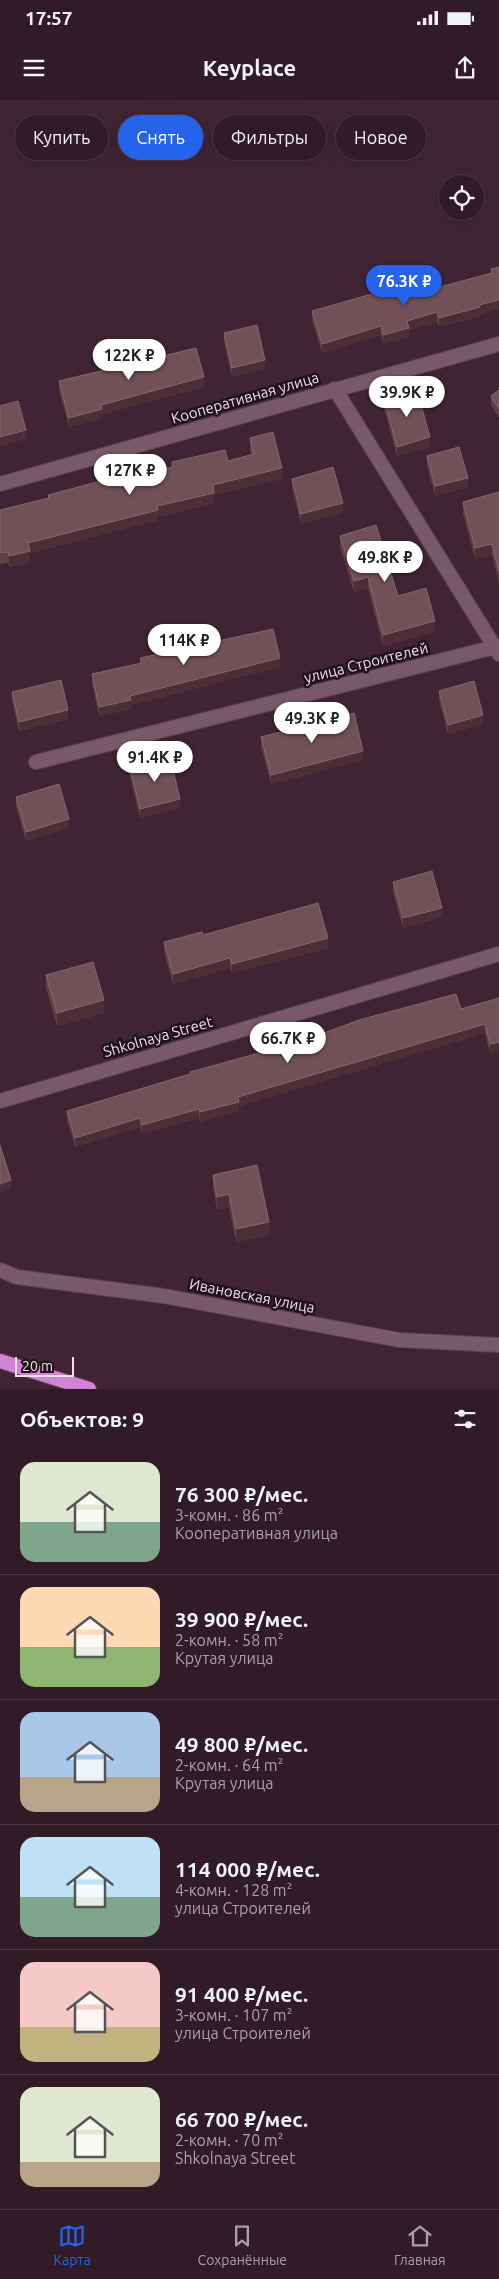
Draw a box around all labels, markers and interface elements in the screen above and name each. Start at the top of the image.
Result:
text: 17:57 [25,7,73,29]
icon: menu [20,54,48,82]
icon: share [451,54,479,82]
text: Keyplace [203,55,296,80]
chip: Купить [15,115,108,160]
chip: Снять [118,115,203,160]
chip: Фильтры [213,115,326,160]
chip: Новое [336,115,426,160]
map controls [439,175,484,220]
button: locate [439,175,484,220]
pin: 76.3K ₽ [358,264,450,307]
text: 76.3K ₽ [377,272,431,290]
pin: 122K ₽ [88,338,170,381]
text: 122K ₽ [104,346,154,364]
street label: Кооперативная улица [169,368,321,427]
pin: 39.9K ₽ [361,376,453,418]
text: 39.9K ₽ [380,383,434,401]
pin: 127K ₽ [89,454,171,496]
text: 127K ₽ [105,461,155,479]
pin: 49.8K ₽ [339,540,431,583]
text: 49.8K ₽ [358,548,412,566]
pin: 114K ₽ [143,624,225,666]
text: 114K ₽ [159,631,209,649]
street label: улица Строителей [302,639,430,686]
pin: 49.3K ₽ [266,702,358,744]
text: 49.3K ₽ [285,709,339,727]
pin: 91.4K ₽ [109,740,201,783]
text: 91.4K ₽ [128,748,182,766]
street label: Shkolnaya Street [101,1013,215,1060]
pin: 66.7K ₽ [242,1022,334,1064]
text: 66.7K ₽ [261,1029,315,1047]
street label: Ивановская улица [188,1275,316,1316]
scale bar [15,1354,74,1377]
text: 20 m [22,1358,53,1374]
icon: filters [451,1405,479,1433]
text: Объектов: 9 [20,1407,144,1431]
icon: home [60,1482,120,1542]
text: 76 300 ₽/мес. [175,1482,308,1506]
text: 3-комн. · 86 m² [175,1506,283,1524]
text: Кооперативная улица [175,1524,338,1542]
icon: home [60,1607,120,1667]
text: 39 900 ₽/мес. [175,1607,308,1631]
text: 2-комн. · 58 m² [175,1631,283,1649]
text: Крутая улица [175,1649,274,1667]
icon: home [60,1732,120,1792]
text: 49 800 ₽/мес. [175,1732,308,1756]
text: 2-комн. · 64 m² [175,1756,283,1774]
text: Крутая улица [175,1774,274,1792]
icon: home [60,1857,120,1917]
text: 114 000 ₽/мес. [175,1857,320,1881]
text: 4-комн. · 128 m² [175,1881,292,1899]
text: улица Строителей [175,1899,311,1917]
icon: home [60,1982,120,2042]
text: 91 400 ₽/мес. [175,1982,308,2006]
text: 3-комн. · 107 m² [175,2006,292,2024]
text: улица Строителей [175,2024,311,2042]
icon: home [60,2107,120,2167]
text: 66 700 ₽/мес. [175,2107,308,2131]
text: 2-комн. · 70 m² [175,2131,283,2149]
text: Shkolnaya Street [175,2149,295,2167]
tab: Карта [53,2222,91,2268]
tab: Сохранённые [198,2222,287,2268]
tab: Главная [394,2222,446,2268]

